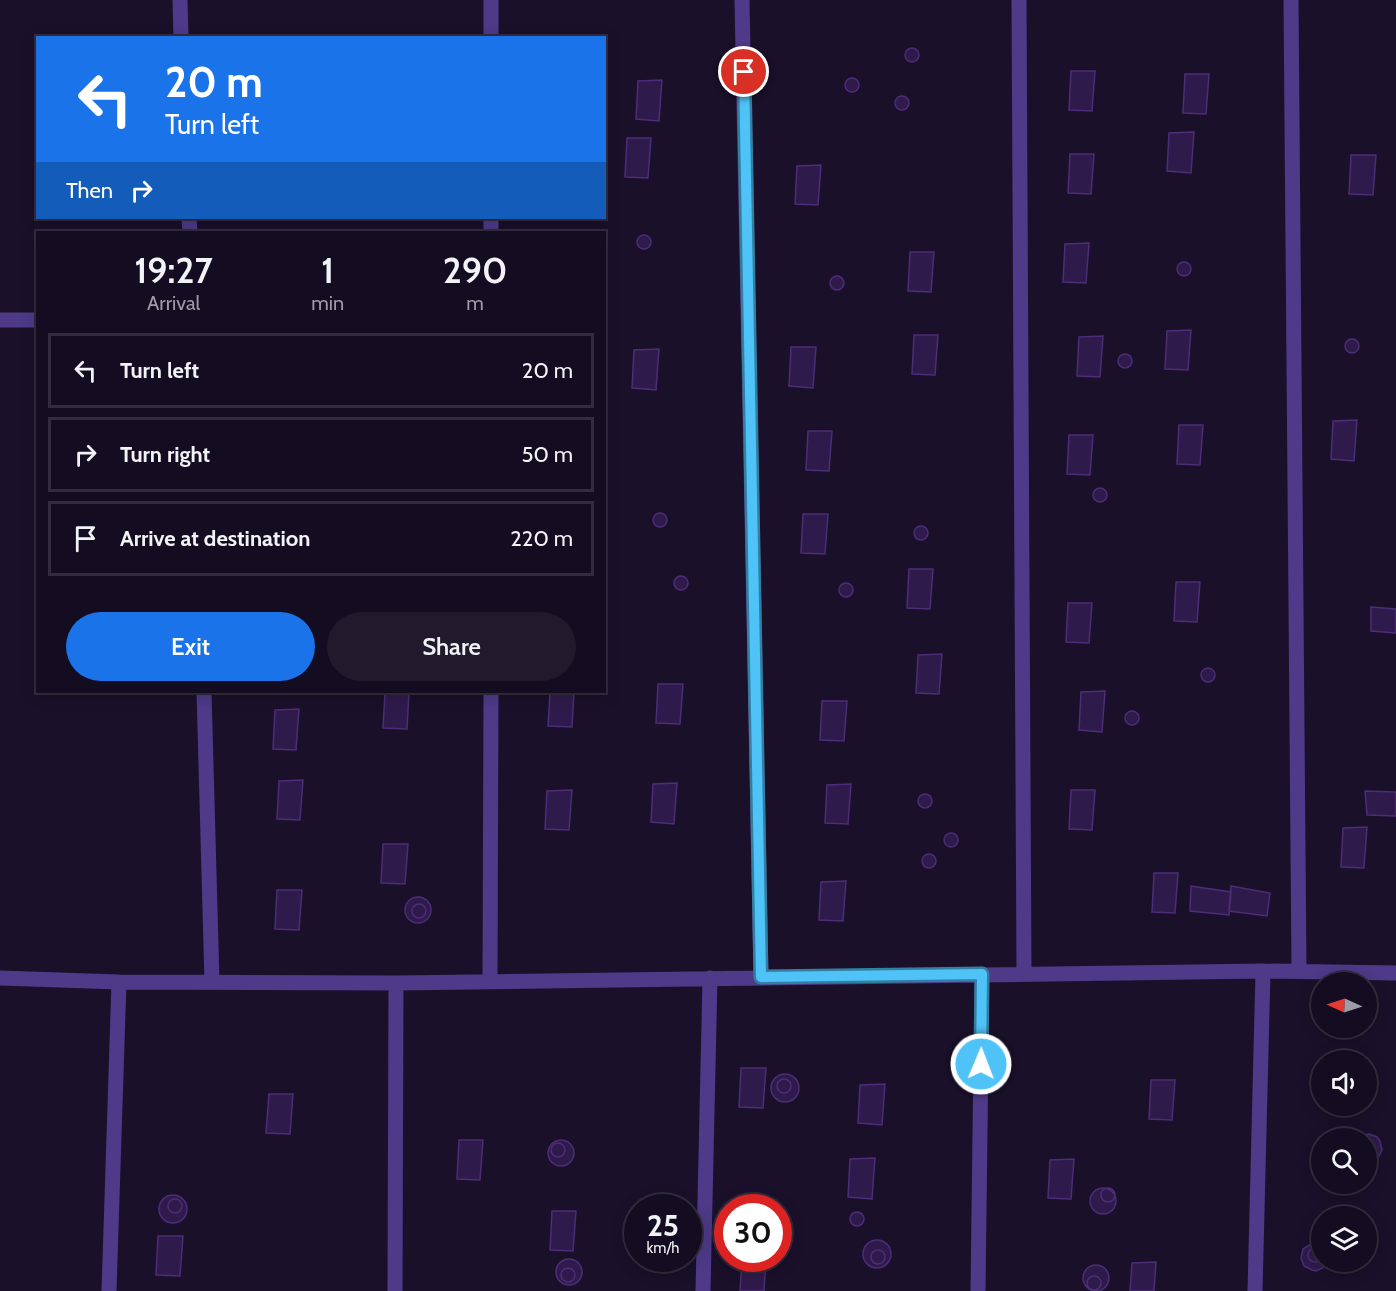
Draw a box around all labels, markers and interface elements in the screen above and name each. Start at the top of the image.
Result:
pin [718,46,769,97]
icon: arrive [727,55,760,88]
text: 20 m [165,56,263,108]
icon: left [66,60,144,138]
text: Turn left [165,108,259,141]
icon: right [125,174,158,207]
text: Then [66,177,113,204]
text: 19:27 [135,248,213,292]
text: 1 [321,248,334,292]
text: 290 [443,248,507,292]
text: Arrival [147,291,200,315]
text: min [311,291,344,315]
text: m [466,291,484,315]
icon: left [69,354,102,387]
text: Turn left [120,357,199,384]
text: 20 m [522,357,573,384]
icon: right [69,438,102,471]
text: Turn right [120,441,210,468]
text: 50 m [521,441,573,468]
icon: arrive [69,522,102,555]
text: Arrive at destination [120,525,310,552]
text: 220 m [510,525,573,552]
button: Exit [66,612,315,681]
button: Share [327,612,576,681]
north arrow [1311,972,1377,1038]
map controls [1311,972,1377,1272]
position arrow [949,1032,1013,1096]
button: sound [1311,1050,1377,1116]
button: search [1311,1128,1377,1194]
speed limit sign: 30 [714,1194,792,1272]
button: layers [1311,1206,1377,1272]
text: 25 [647,1207,679,1244]
text: km/h [647,1239,679,1257]

